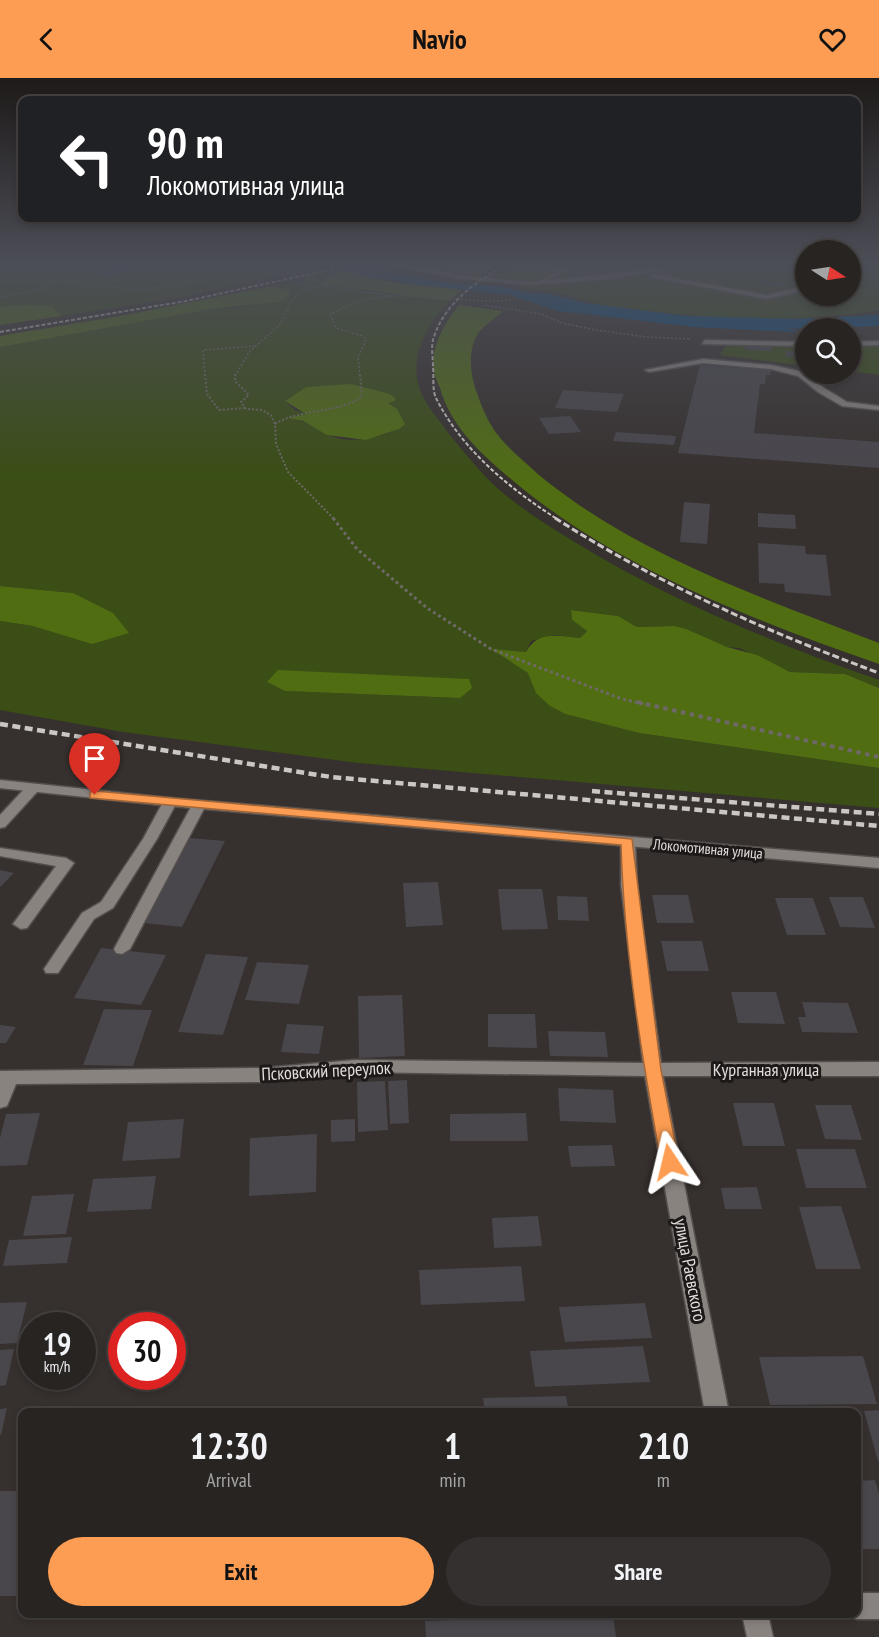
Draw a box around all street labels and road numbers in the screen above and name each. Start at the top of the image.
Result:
street label: Локомотивная улица [651,834,764,863]
street label: Псковский переулок [261,1056,391,1085]
street label: Курганная улица [713,1058,819,1081]
street label: улица Раевского [669,1217,712,1323]

